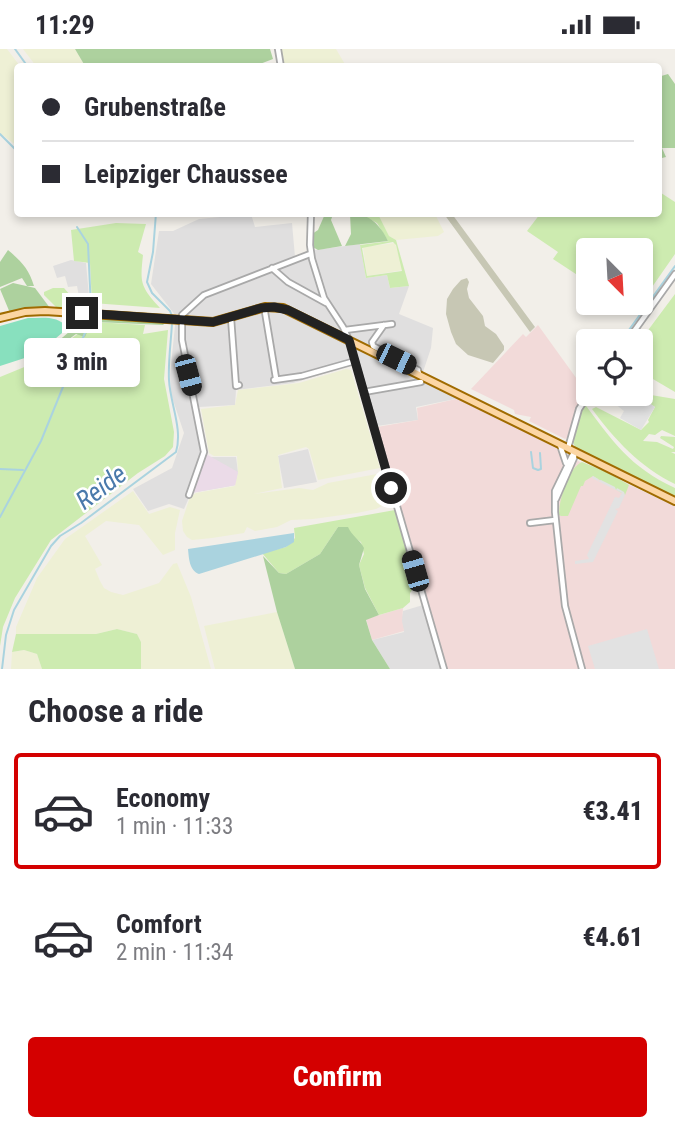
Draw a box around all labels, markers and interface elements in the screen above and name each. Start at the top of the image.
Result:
text: 11:29 [35,10,95,40]
text: Grubenstraße [84,92,226,122]
text: Leipziger Chaussee [84,159,288,189]
north arrow [576,238,653,315]
map controls [576,238,653,406]
route end [66,297,98,329]
button: locate [576,329,653,406]
callout: 3 min [24,337,140,387]
car [373,340,420,378]
text: 3 min [56,349,108,376]
car [173,352,204,398]
water label: Reide [70,458,132,516]
route start [375,472,407,504]
car [400,548,431,594]
text: Choose a ride [28,692,203,730]
icon: car [32,780,95,843]
text: Economy [116,783,210,813]
text: €3.41 [582,796,643,826]
text: 1 min · 11:33 [116,813,233,840]
icon: car [32,906,95,969]
text: Comfort [116,909,202,939]
text: €4.61 [582,922,643,952]
text: 2 min · 11:34 [116,939,233,966]
button: Confirm [28,1037,647,1117]

